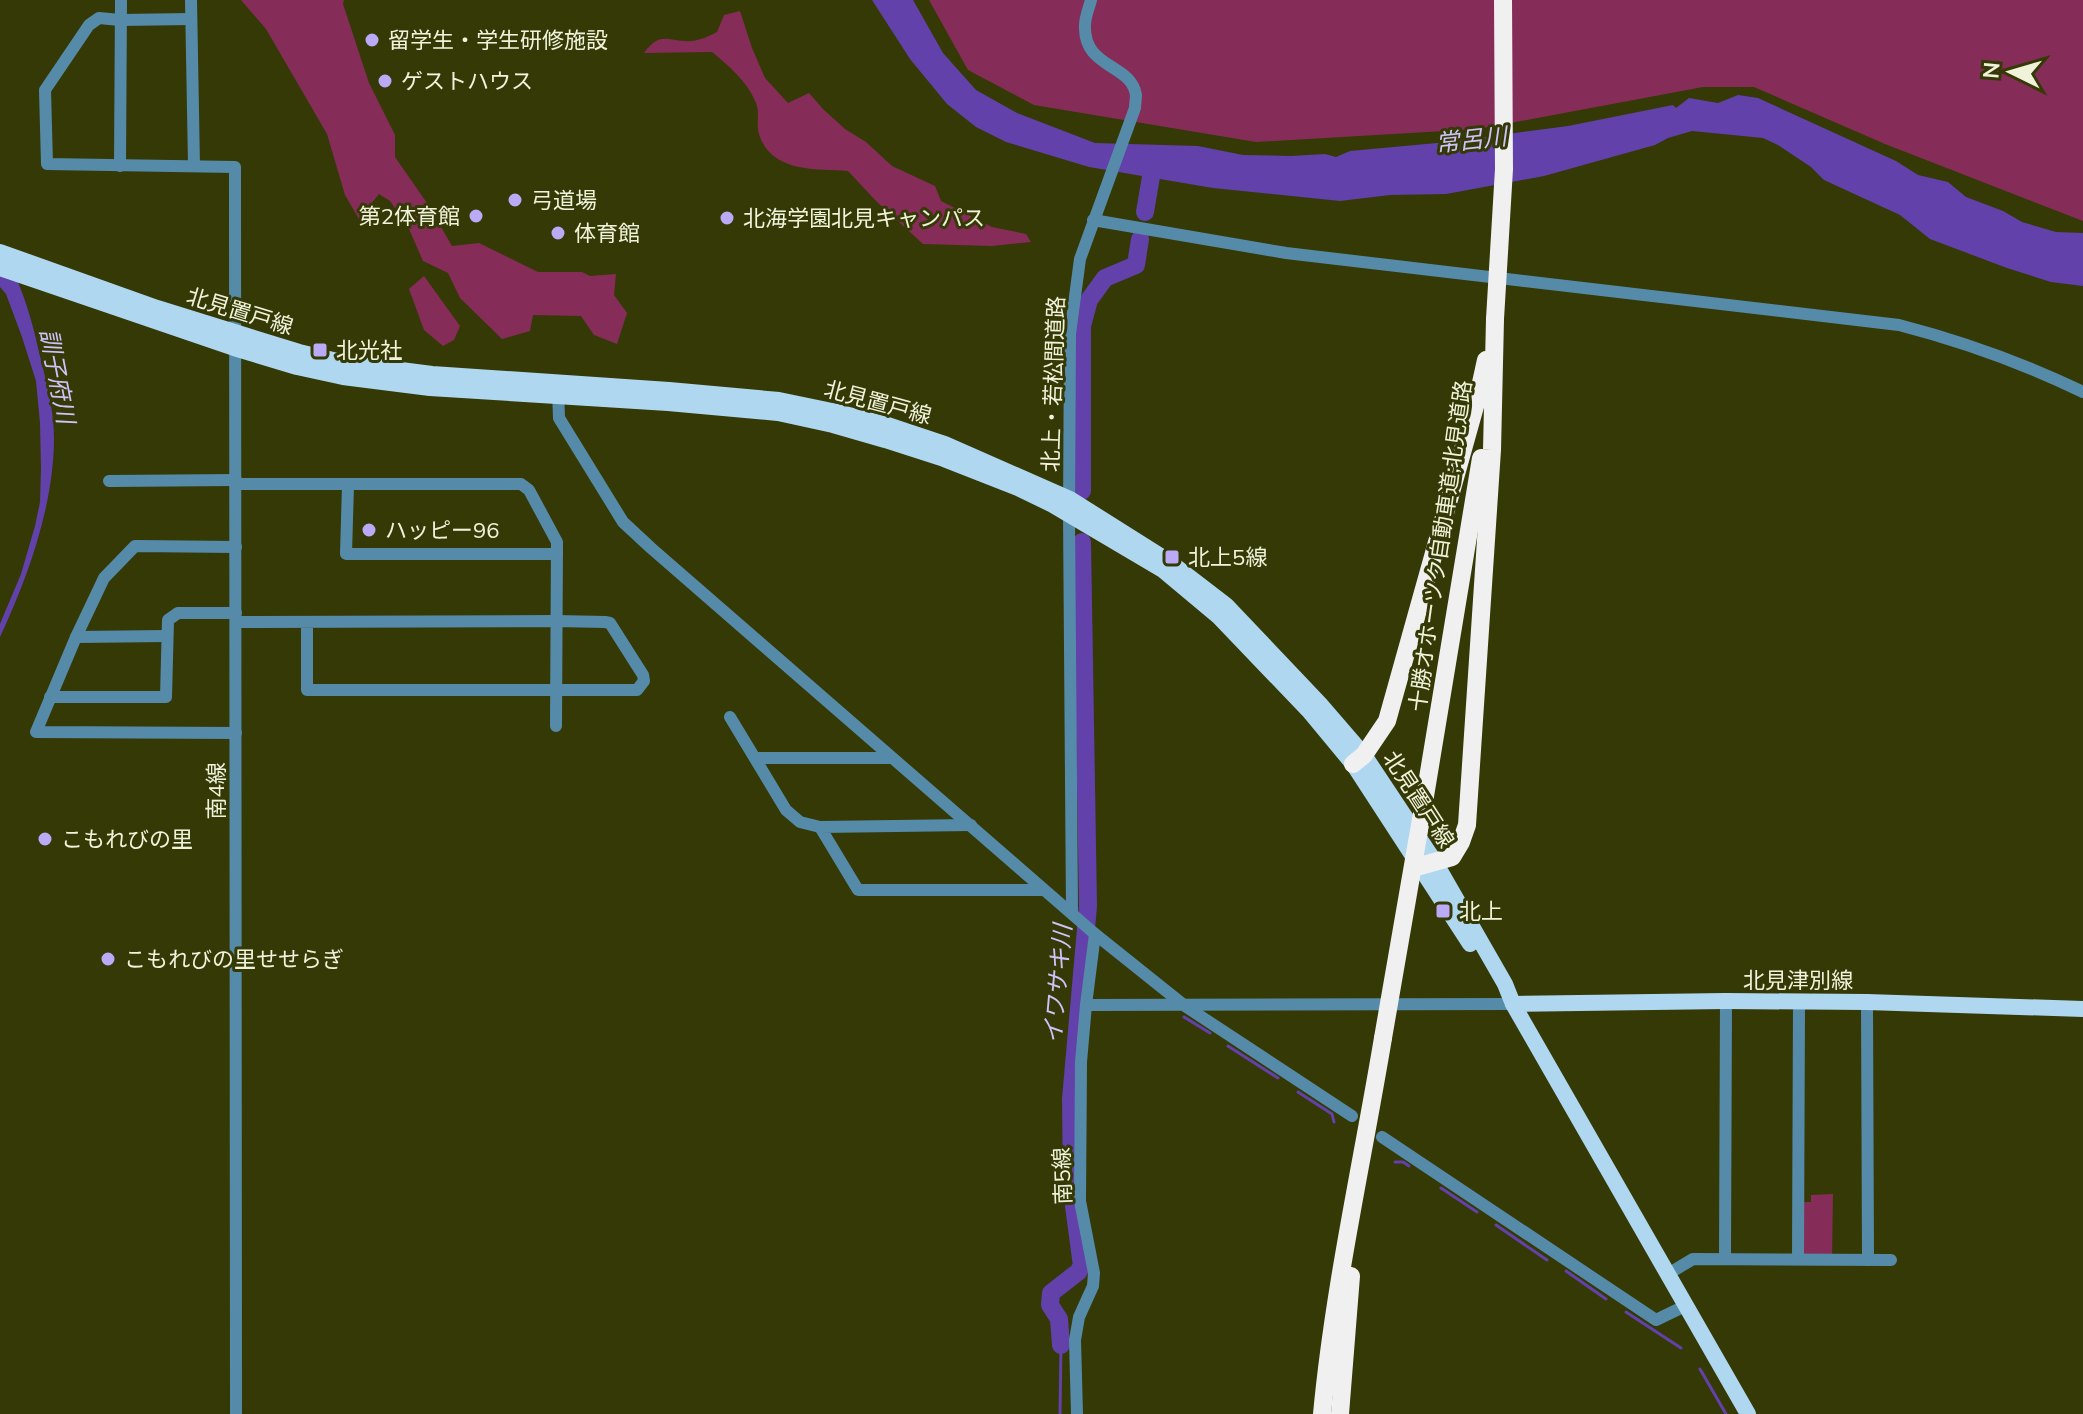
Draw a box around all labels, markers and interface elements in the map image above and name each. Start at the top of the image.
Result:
place label: 留学生・学生研修施設 [388,26,608,54]
marker: 留学生・学生研修施設 [363,31,381,49]
north arrow [1971,32,2051,112]
text: N [1976,61,2006,80]
place label: ゲストハウス [401,67,533,95]
marker: ゲストハウス [376,72,394,90]
water label: 常呂川 [1434,120,1511,158]
place label: 弓道場 [531,186,597,214]
marker: 弓道場 [506,191,524,209]
place label: 第2体育館 [359,202,460,230]
place label: 北海学園北見キャンパス [743,204,985,232]
marker: 第2体育館 [467,207,485,225]
marker: 北海学園北見キャンパス [718,209,736,227]
place label: 体育館 [574,219,640,247]
marker: 体育館 [549,224,567,242]
street label: 北見置戸線 [183,282,297,340]
street label: 北上・若松間道路 [1036,296,1070,472]
water label: 訓子府川 [34,326,82,429]
place label: 北光社 [336,336,402,364]
marker: 北光社 [311,341,329,359]
street label: 北見置戸線 [821,374,935,430]
street label: 十勝オホーツク自動車道;北見道路 [1403,378,1477,714]
place label: ハッピー96 [385,516,499,544]
marker: ハッピー96 [360,521,378,539]
place label: 北上5線 [1188,543,1267,571]
marker: 北上5線 [1163,548,1181,566]
street label: 北見置戸線 [1377,745,1461,853]
street label: 南4線 [202,762,230,820]
place label: こもれびの里 [61,825,193,853]
marker: こもれびの里 [36,830,54,848]
place label: 北上 [1459,897,1503,925]
marker: 北上 [1434,902,1452,920]
water label: イワサキ川 [1037,920,1077,1045]
place label: こもれびの里せせらぎ [124,945,344,973]
marker: こもれびの里せせらぎ [99,950,117,968]
street label: 北見津別線 [1743,966,1853,994]
street label: 南5線 [1047,1147,1077,1205]

